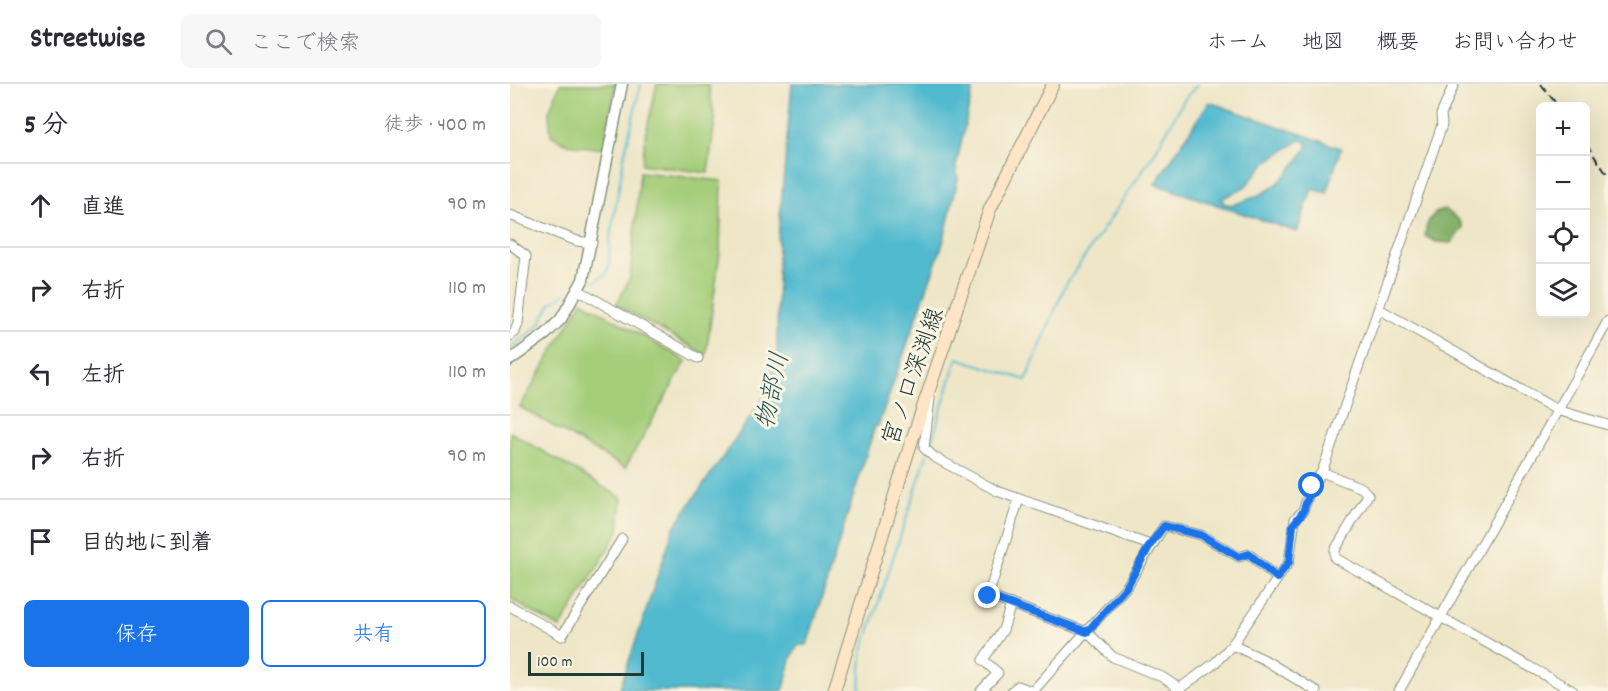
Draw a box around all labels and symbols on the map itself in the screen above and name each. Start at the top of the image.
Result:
street label: 宮ノ口深渕線 [875,303,954,451]
water label: 物部川 [748,349,801,433]
route start [1298,472,1324,498]
route end [974,582,1000,608]
scale bar [528,649,644,676]

